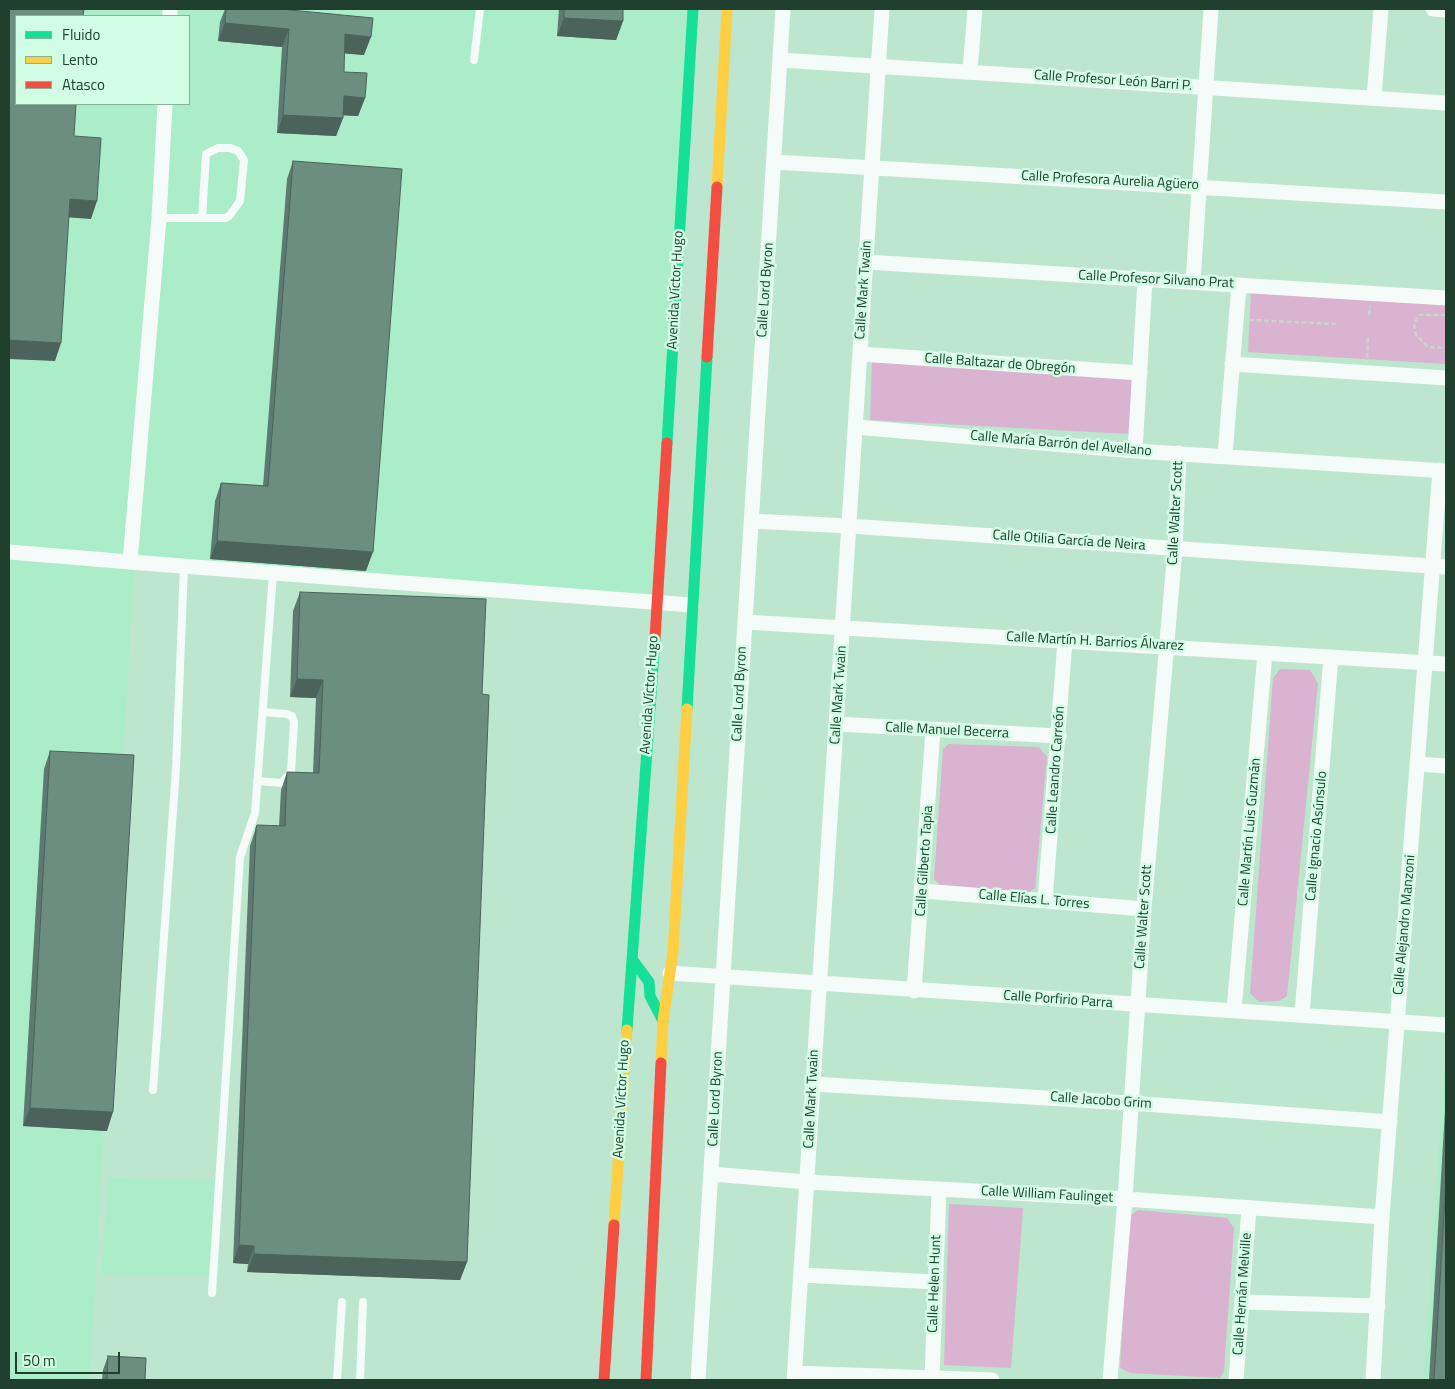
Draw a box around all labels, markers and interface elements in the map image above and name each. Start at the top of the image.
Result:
legend [15,15,190,105]
text: Fluido [62,23,100,46]
text: Lento [62,48,98,71]
street label: Calle Profesor León Barri P. [1033,67,1193,95]
text: Atasco [62,73,105,96]
street label: Calle Profesora Aurelia Agüero [1021,168,1199,194]
street label: Avenida Víctor Hugo [665,230,687,350]
street label: Calle Mark Twain [852,240,876,340]
street label: Calle Lord Byron [754,242,778,338]
street label: Calle Profesor Silvano Prat [1078,268,1234,292]
street label: Calle Baltazar de Obregón [924,350,1076,378]
street label: Calle María Barrón del Avellano [970,428,1152,460]
street label: Calle Walter Scott [1165,460,1187,566]
street label: Calle Otilia García de Neira [992,527,1146,555]
street label: Calle Martín H. Barrios Álvarez [1006,629,1184,655]
street label: Avenida Víctor Hugo [637,635,663,755]
street label: Calle Mark Twain [827,645,851,745]
street label: Calle Lord Byron [729,646,751,742]
street label: Calle Leandro Carreón [1043,705,1069,835]
street label: Calle Manuel Becerra [885,719,1009,743]
street label: Calle Martín Luis Guzmán [1235,757,1265,907]
street label: Calle Ignacio Asúnsulo [1303,770,1331,902]
street label: Calle Gilberto Tapia [913,805,937,917]
street label: Calle Alejandro Manzoni [1391,854,1419,996]
street label: Calle Walter Scott [1132,864,1156,970]
street label: Calle Elías L. Torres [978,887,1090,913]
street label: Calle Porfirio Parra [1003,988,1113,1012]
street label: Avenida Víctor Hugo [611,1039,633,1159]
street label: Calle Mark Twain [801,1049,823,1149]
street label: Calle Lord Byron [705,1051,727,1147]
street label: Calle Jacobo Grim [1050,1089,1152,1113]
street label: Calle William Faulinget [980,1183,1114,1207]
street label: Calle Hernán Melville [1230,1232,1256,1356]
street label: Calle Helen Hunt [925,1235,945,1333]
scale bar [18,1342,122,1374]
text: 50 m [23,1349,56,1372]

